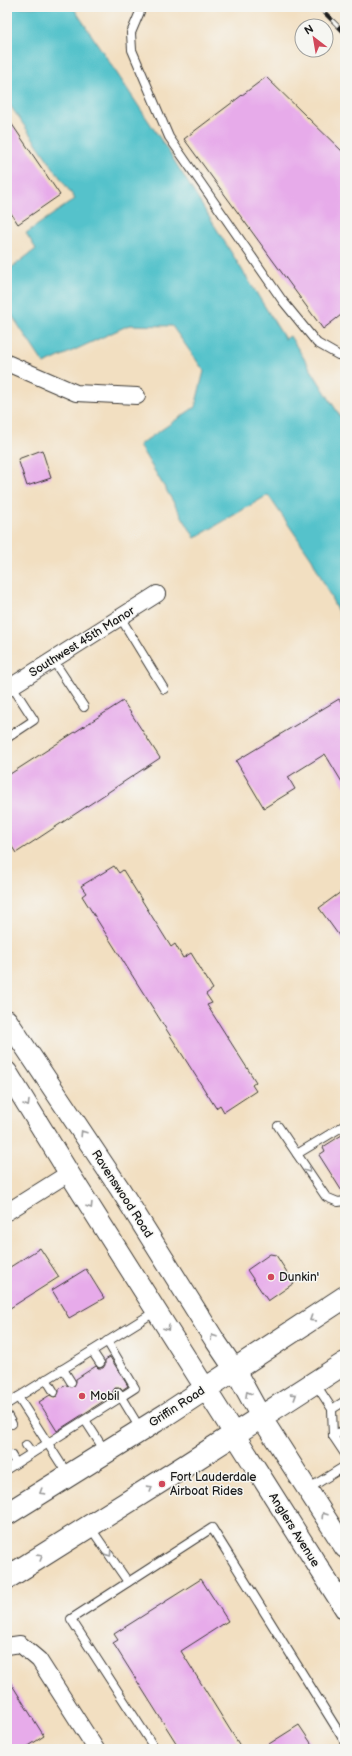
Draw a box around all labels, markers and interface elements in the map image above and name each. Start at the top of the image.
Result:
north arrow [294,18,334,58]
text: N [302,22,316,38]
street label: Southwest 45th Manor [26,603,138,681]
one-way arrow [22,1100,29,1107]
one-way arrow [80,1130,88,1137]
street label: Ravenswood Road [88,1147,156,1241]
one-way arrow [303,1166,311,1173]
one-way arrow [85,1202,93,1209]
place label: Dunkin' [279,1270,319,1285]
marker: Dunkin' [266,1272,276,1282]
one-way arrow [310,1314,317,1321]
one-way arrow [162,1324,169,1331]
one-way arrow [210,1334,218,1341]
street label: Griffin Road [146,1383,208,1431]
place label: Mobil [90,1389,119,1404]
one-way arrow [245,1390,253,1398]
marker: Mobil [77,1391,87,1401]
one-way arrow [290,1394,297,1401]
place label: Fort Lauderdale Airboat Rides [170,1470,256,1499]
marker: Fort Lauderdale Airboat Rides [157,1479,167,1489]
one-way arrow [146,1486,153,1493]
one-way arrow [39,1487,46,1494]
street label: Anglers Avenue [265,1490,323,1570]
one-way arrow [322,1513,329,1520]
one-way arrow [104,1550,111,1557]
one-way arrow [36,1554,43,1562]

